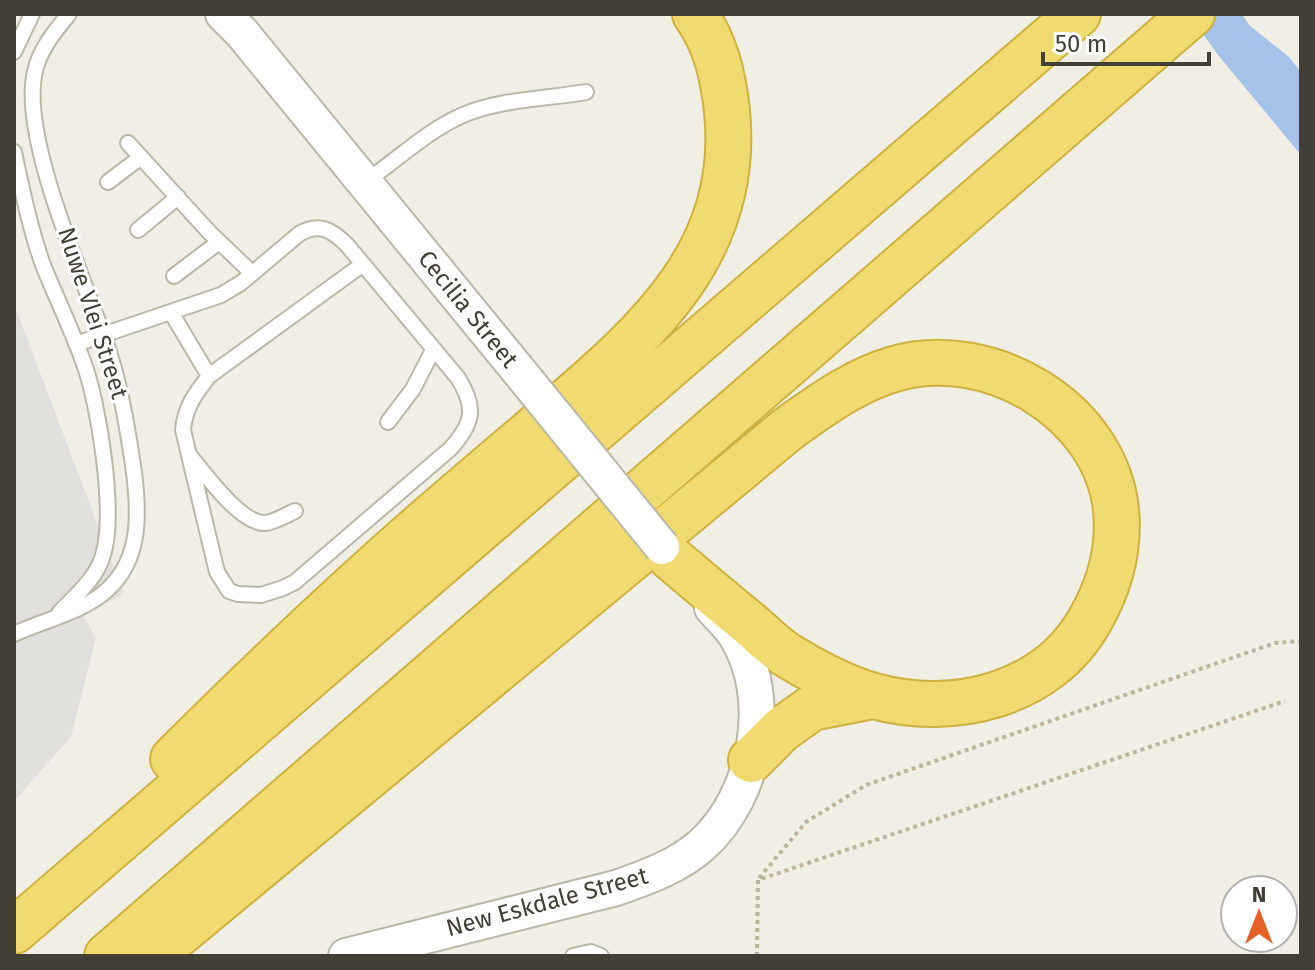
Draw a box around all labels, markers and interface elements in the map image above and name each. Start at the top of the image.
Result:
scale bar [1043,16,1209,66]
text: 50 m [1055,30,1107,58]
street label: Nuwe Vlei Street [52,224,134,403]
street label: Cecilia Street [412,245,524,373]
street label: New Eskdale Street [443,862,651,942]
north arrow [1219,874,1299,954]
text: N [1252,881,1266,908]

